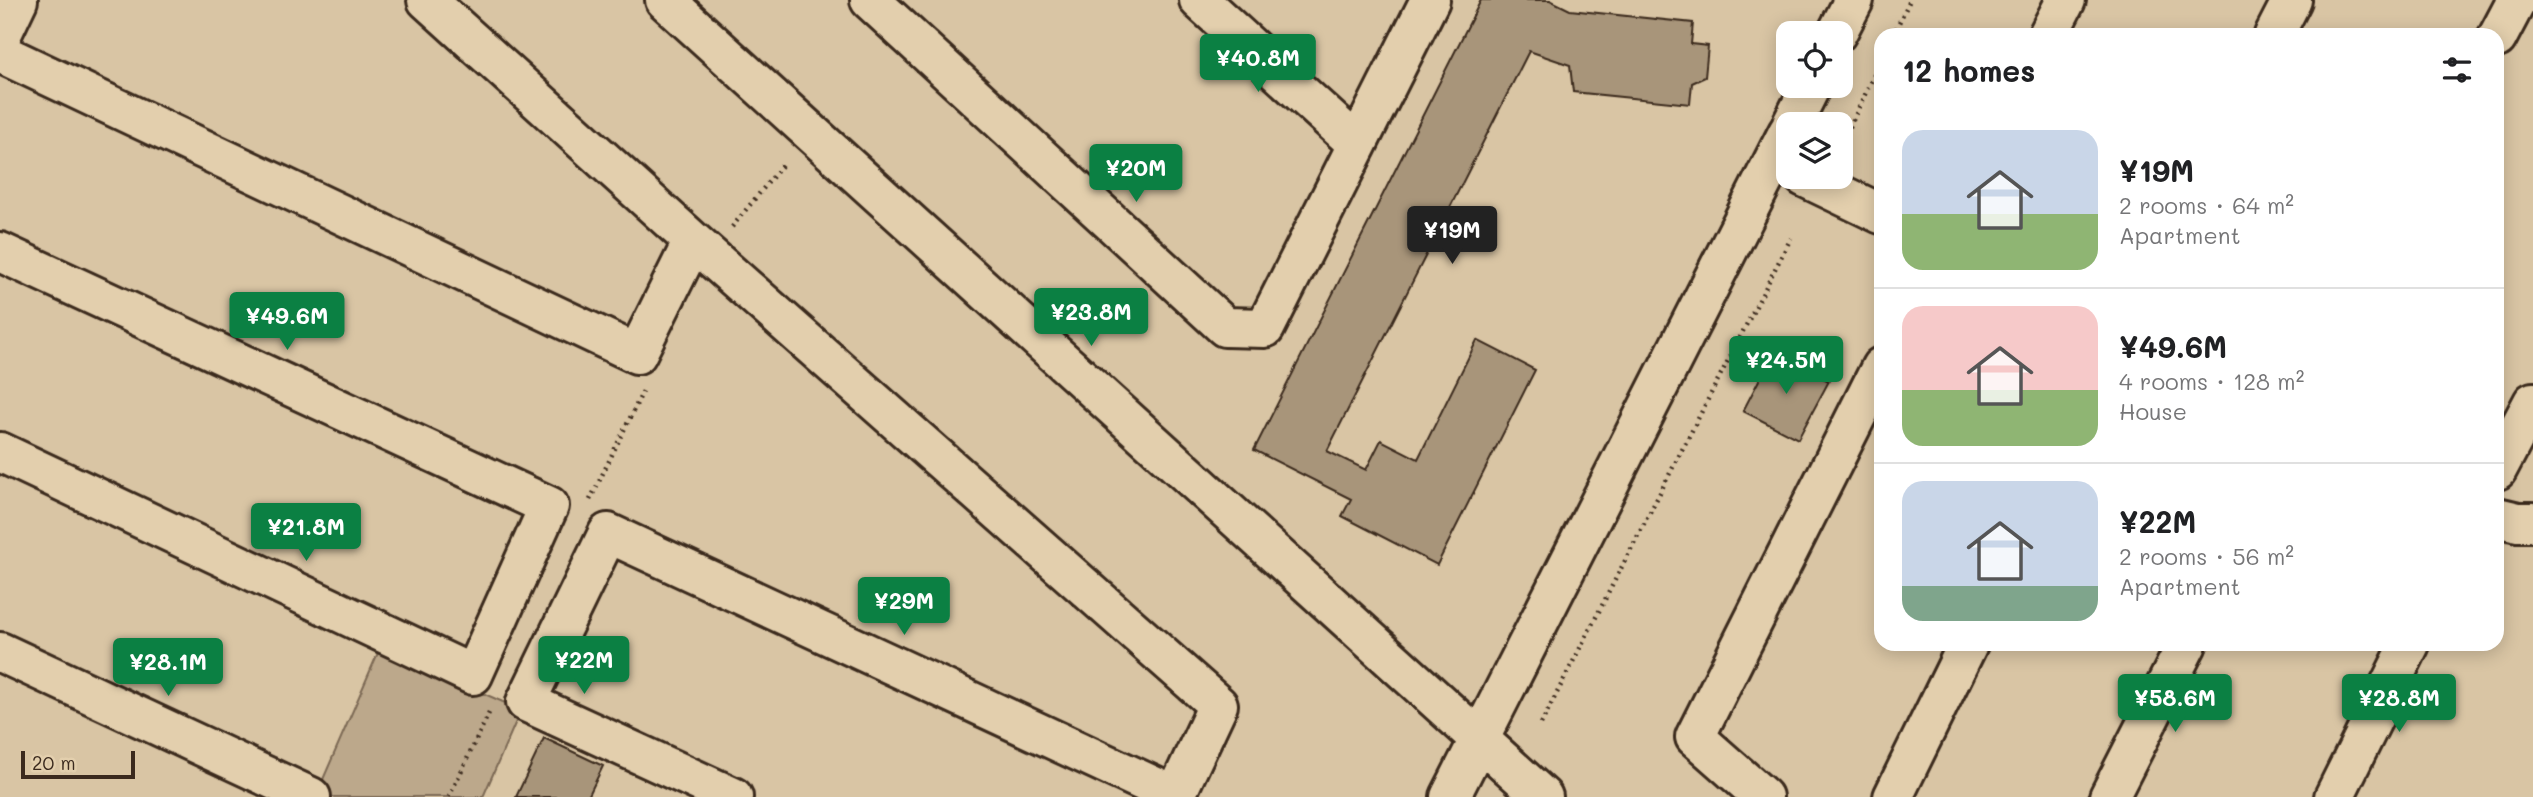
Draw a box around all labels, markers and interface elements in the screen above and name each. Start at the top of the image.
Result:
map controls [1776,21,1853,189]
button: locate [1776,21,1853,98]
pin: ¥40.8M [1201,34,1315,94]
text: ¥40.8M [1216,42,1300,72]
text: 12 homes [1902,50,2035,90]
icon: filters [2438,51,2476,89]
button: layers [1776,112,1853,189]
pin: ¥20M [1095,144,1177,204]
text: ¥19M [2119,150,2194,190]
text: ¥20M [1105,152,1167,182]
icon: home [1958,158,2042,242]
text: 2 rooms · 64 m² [2119,190,2294,220]
pin: ¥19M [1411,206,1493,266]
text: ¥19M [1423,214,1481,244]
text: Apartment [2119,220,2241,250]
pin: ¥23.8M [1034,288,1148,348]
pin: ¥49.6M [230,292,344,352]
text: ¥23.8M [1050,296,1132,326]
text: ¥49.6M [245,300,329,330]
text: ¥49.6M [2119,326,2227,366]
icon: home [1958,334,2042,418]
pin: ¥24.5M [1729,336,1843,396]
text: ¥24.5M [1745,344,1827,374]
text: 4 rooms · 128 m² [2119,366,2304,396]
text: House [2119,396,2187,426]
text: ¥22M [2119,501,2196,541]
pin: ¥21.8M [249,504,363,563]
icon: home [1958,509,2042,593]
text: ¥21.8M [267,511,345,541]
text: 2 rooms · 56 m² [2119,541,2294,571]
text: Apartment [2119,571,2241,601]
pin: ¥29M [863,578,945,637]
text: ¥29M [874,585,934,615]
pin: ¥22M [543,636,625,696]
pin: ¥28.1M [111,638,225,698]
text: ¥22M [554,644,614,674]
text: ¥28.1M [129,646,207,676]
pin: ¥58.6M [2118,674,2232,734]
pin: ¥28.8M [2342,674,2456,734]
text: ¥58.6M [2134,682,2216,712]
text: ¥28.8M [2358,682,2440,712]
scale bar [21,748,135,780]
text: 20 m [32,750,76,775]

